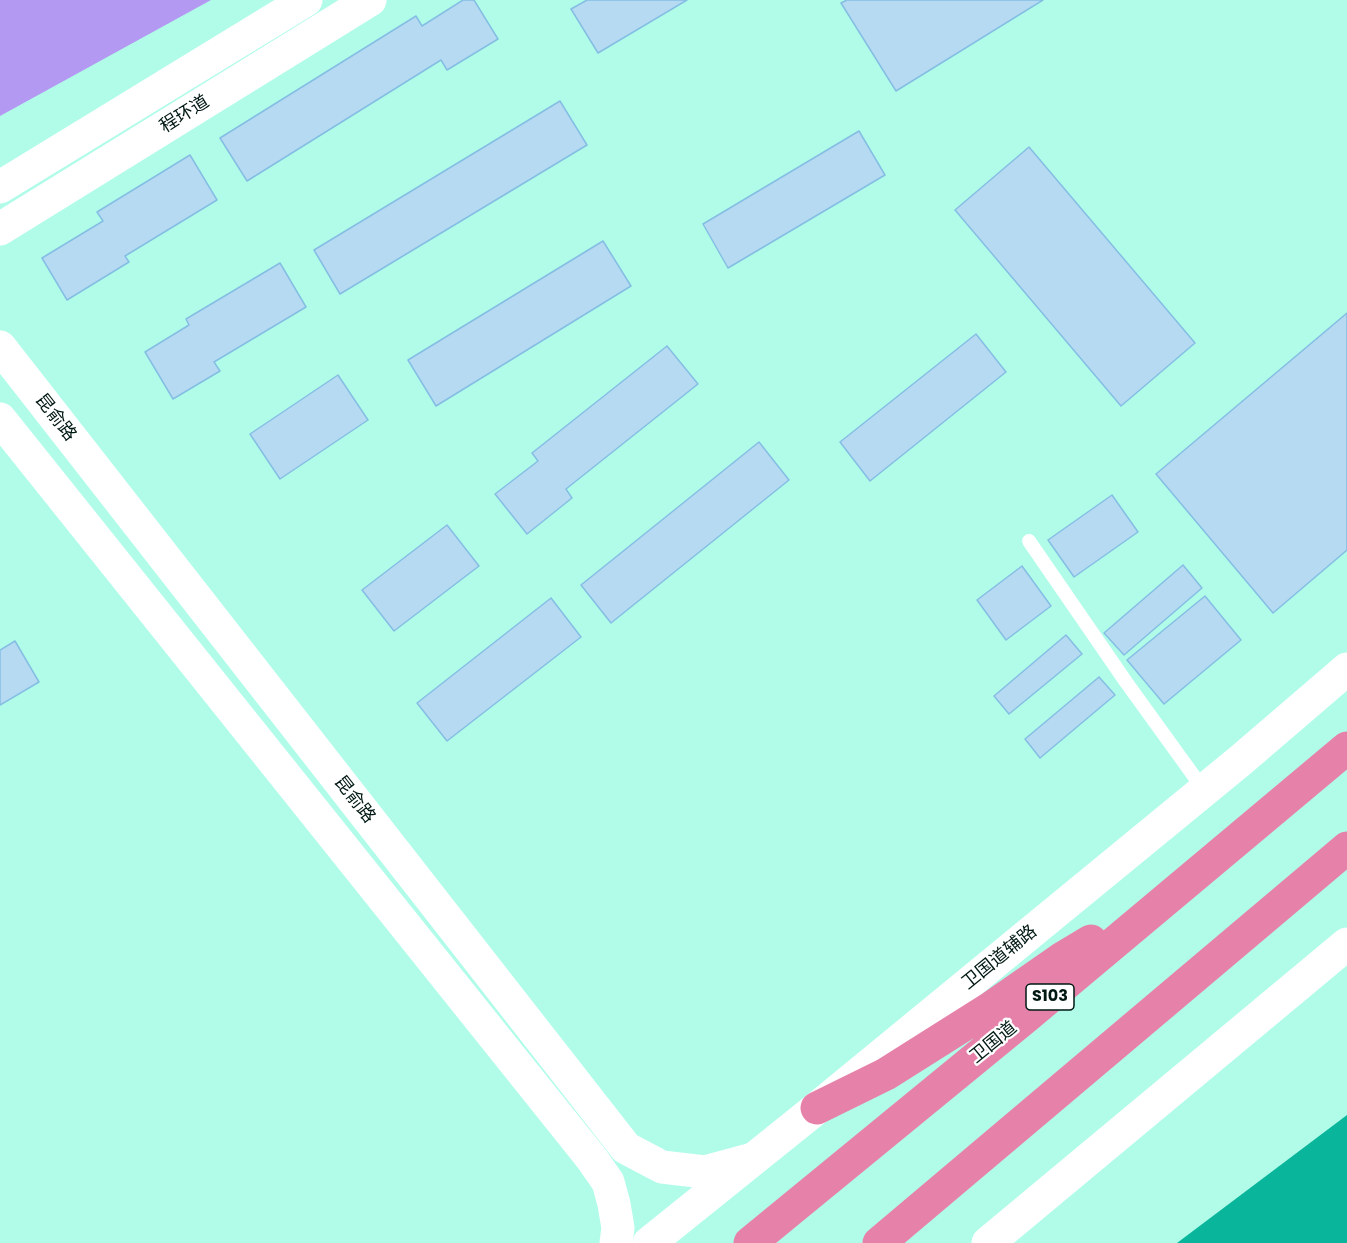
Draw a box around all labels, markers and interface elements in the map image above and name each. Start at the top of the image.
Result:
street label: 程环道 [156,92,214,138]
street label: 昆俞路 [30,390,80,446]
street label: 昆俞路 [329,772,379,828]
street label: 卫国道辅路 [958,921,1042,995]
road number: S103 [1026,984,1074,1010]
street label: 卫国道 [966,1018,1022,1068]

